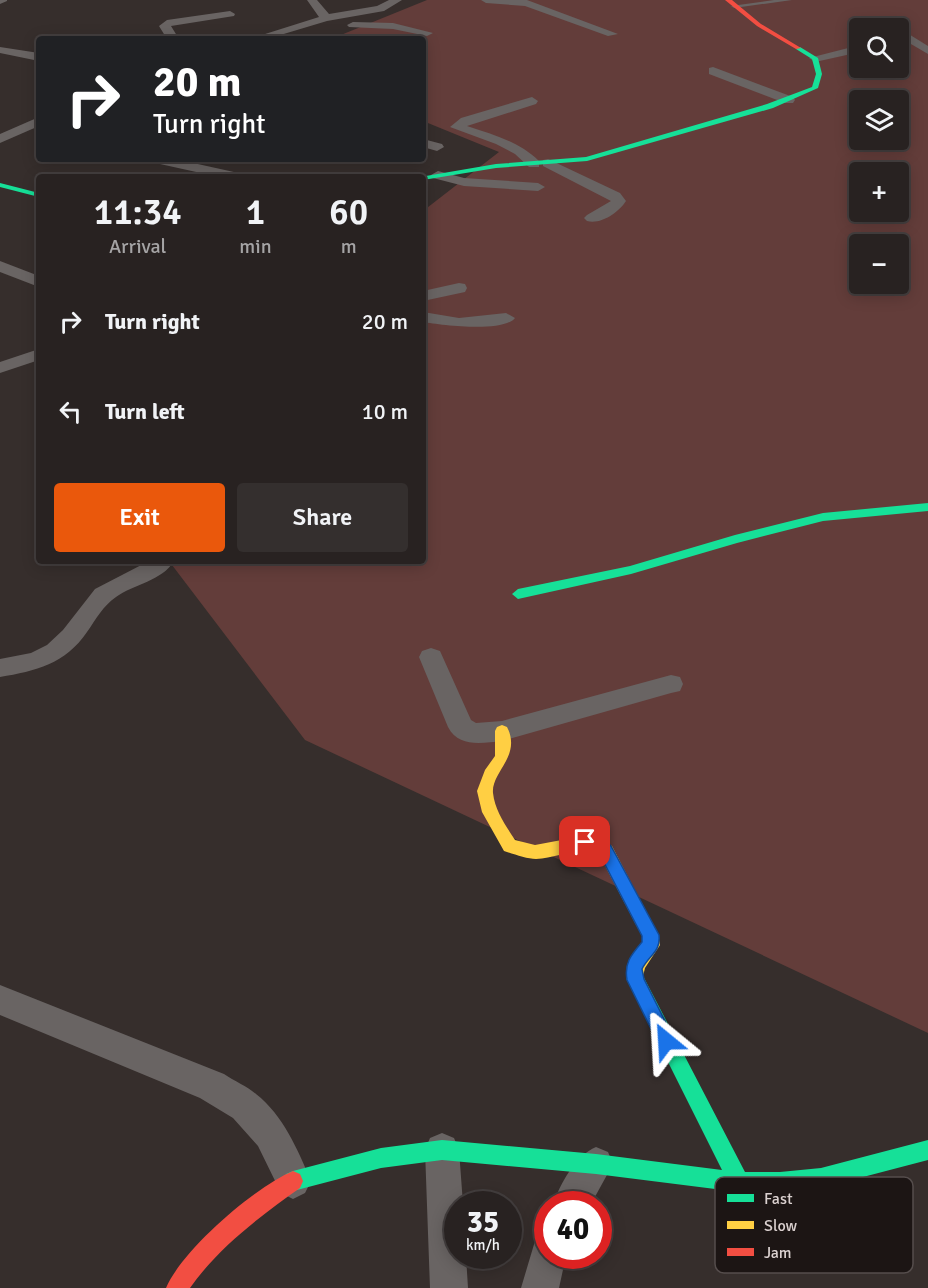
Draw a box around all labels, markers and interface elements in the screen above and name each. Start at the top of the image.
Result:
map controls [849,18,909,294]
button: search [849,18,909,78]
text: 20 m [153,57,242,108]
icon: right [54,60,132,138]
button: layers [849,90,909,150]
text: Turn right [153,108,266,141]
button: + [849,162,909,222]
text: 11:34 [94,190,182,235]
text: 1 [246,190,265,235]
text: 60 [329,190,368,235]
text: Arrival [109,234,166,259]
text: min [239,234,272,259]
text: m [341,234,357,259]
button: − [849,234,909,294]
icon: right [54,305,87,338]
text: Turn right [105,308,200,335]
text: 20 m [362,308,408,335]
icon: left [54,395,87,428]
text: Turn left [105,398,185,425]
text: 10 m [362,398,408,425]
button: Exit [54,483,225,552]
button: Share [237,483,408,552]
pin [559,816,610,867]
icon: arrive [568,825,601,858]
position arrow [634,1009,698,1073]
legend [715,1177,913,1273]
text: Fast [764,1189,793,1209]
speed limit sign: 40 [534,1191,612,1269]
text: 35 [467,1204,499,1241]
text: Slow [764,1216,798,1236]
text: km/h [466,1236,500,1254]
text: Jam [764,1243,792,1263]

